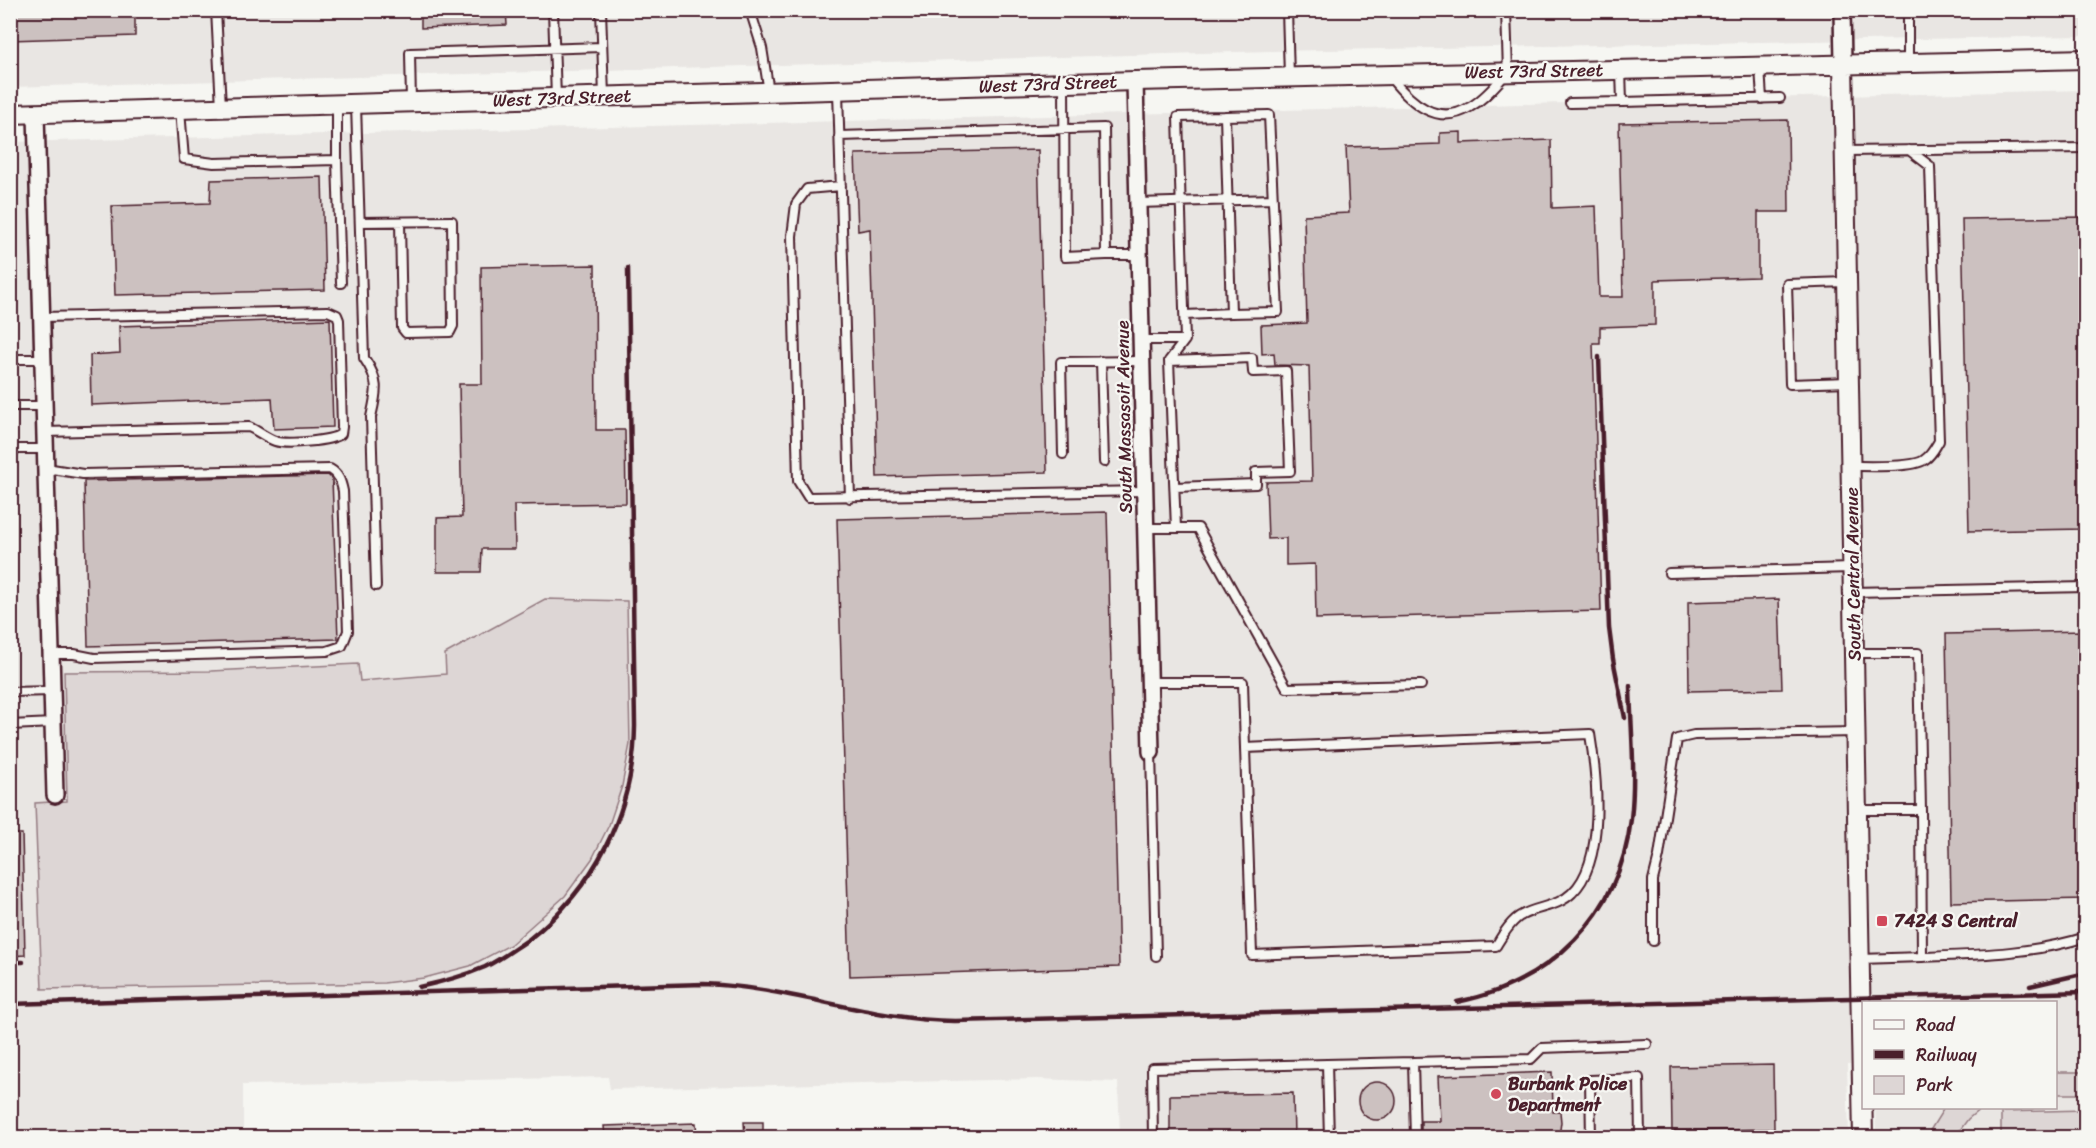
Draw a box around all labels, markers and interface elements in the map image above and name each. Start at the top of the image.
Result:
street label: West 73rd Street [1464,54,1604,88]
street label: West 73rd Street [978,66,1118,102]
street label: West 73rd Street [492,80,632,116]
street label: South Massasoit Avenue [1106,320,1142,514]
street label: South Central Avenue [1835,487,1871,661]
place label: 7424 S Central [1894,905,2018,937]
marker: 7424 S Central [1875,914,1889,928]
legend [1862,1001,2057,1109]
text: Road [1916,1009,1956,1041]
text: Railway [1916,1039,1978,1071]
place label: Burbank Police Department [1508,1068,1628,1121]
text: Park [1916,1069,1953,1101]
marker: Burbank Police Department [1489,1087,1503,1101]

